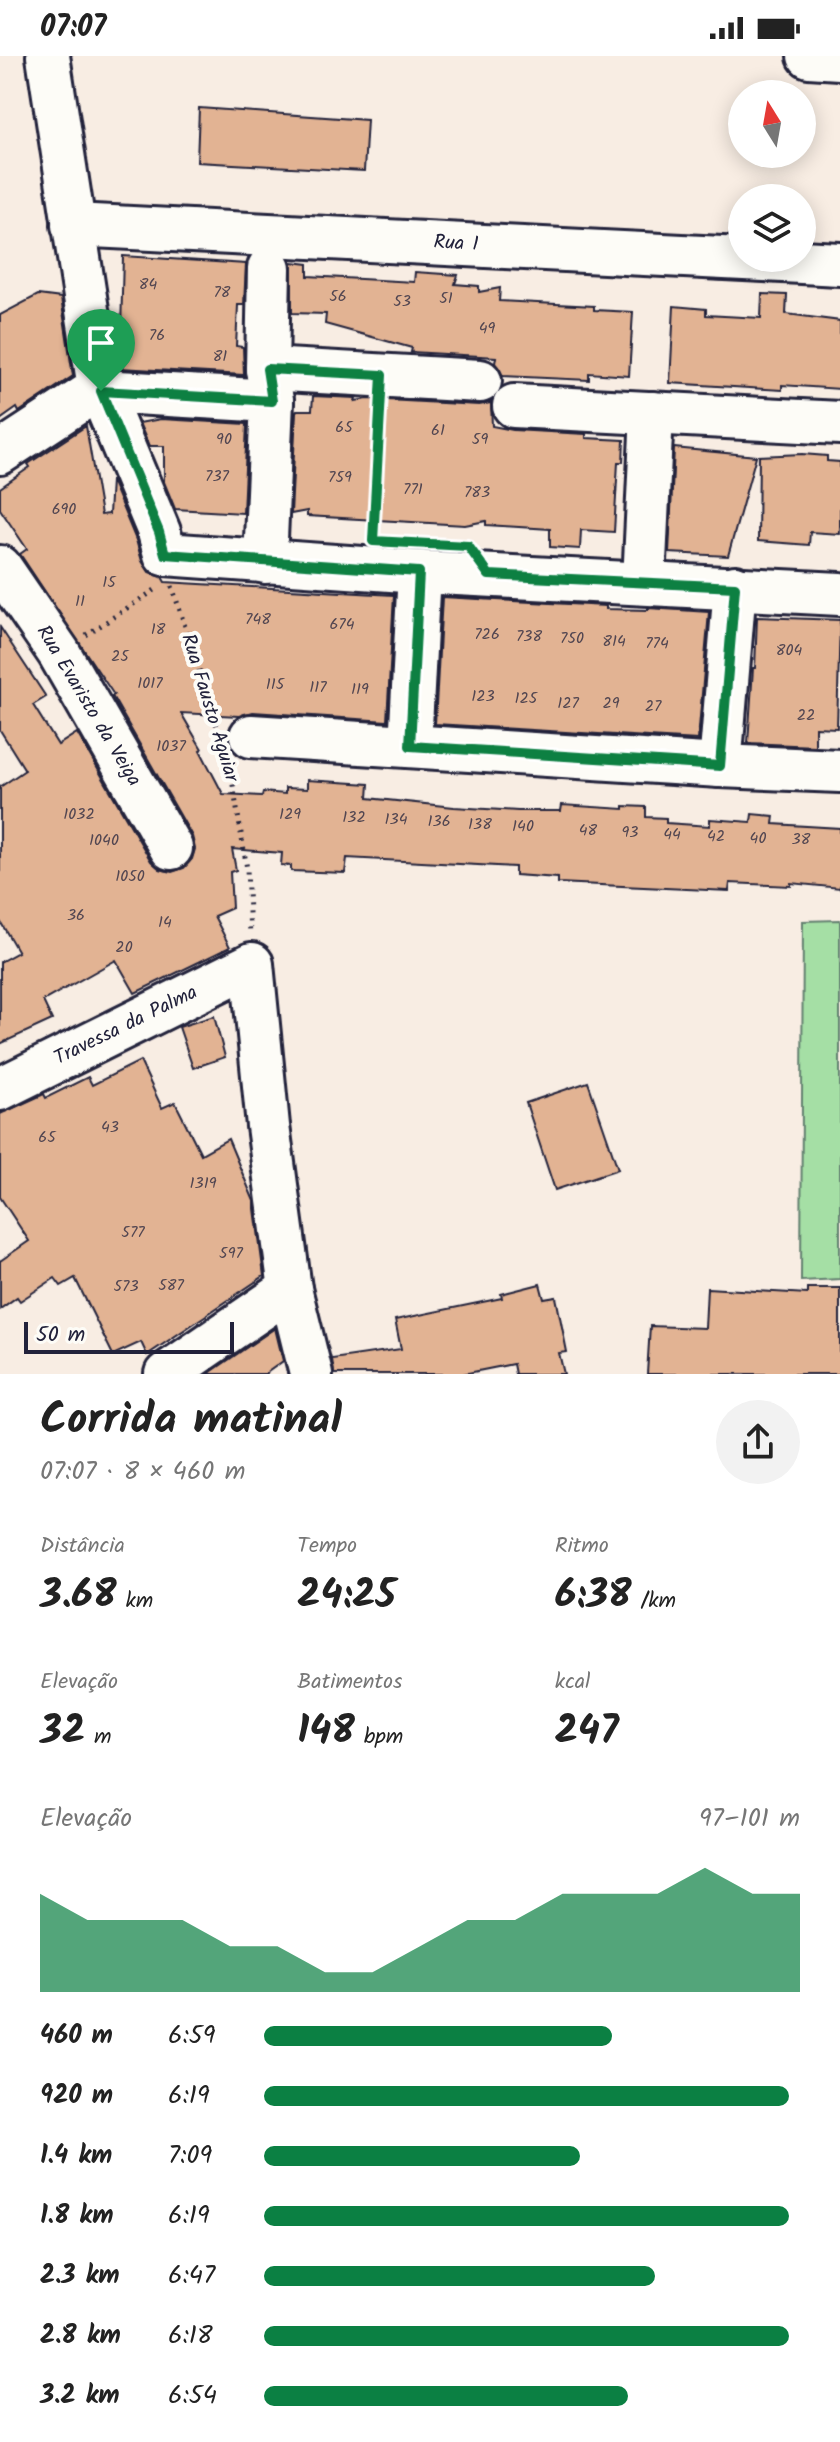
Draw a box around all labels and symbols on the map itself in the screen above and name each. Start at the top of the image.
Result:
north arrow [728,80,816,168]
street label: Rua 1 [433,227,479,261]
house number: 84 [139,272,157,297]
house number: 78 [213,280,231,305]
house number: 56 [329,284,347,309]
house number: 51 [439,286,453,311]
house number: 53 [393,289,411,314]
pin [67,309,135,391]
house number: 49 [479,316,496,341]
house number: 76 [149,323,165,348]
house number: 81 [213,344,227,369]
house number: 65 [335,415,354,440]
house number: 61 [431,418,445,443]
house number: 90 [216,427,232,452]
house number: 59 [472,427,488,452]
house number: 737 [205,464,230,489]
house number: 759 [328,465,352,490]
house number: 771 [403,477,423,502]
house number: 783 [464,480,490,505]
house number: 690 [52,497,76,522]
house number: 15 [102,570,117,595]
house number: 11 [75,589,85,614]
house number: 748 [245,607,271,632]
house number: 674 [329,612,355,637]
house number: 18 [151,617,166,642]
street label: Rua Evaristo da Veiga [27,619,149,793]
house number: 726 [474,622,500,647]
house number: 738 [516,624,542,649]
house number: 750 [560,626,584,651]
house number: 814 [602,629,626,654]
street label: Rua Fausto Aguiar [171,630,247,787]
house number: 774 [645,631,669,656]
house number: 804 [776,638,802,663]
house number: 25 [111,644,130,669]
house number: 1017 [137,671,163,696]
house number: 115 [266,672,286,697]
house number: 117 [309,675,327,700]
house number: 119 [351,677,369,702]
house number: 123 [471,684,495,709]
house number: 125 [515,686,539,711]
house number: 127 [557,691,579,716]
house number: 29 [602,691,620,716]
house number: 27 [645,694,662,719]
house number: 22 [797,703,815,728]
house number: 1037 [156,734,186,759]
house number: 1032 [63,802,95,827]
house number: 129 [279,802,301,827]
house number: 132 [342,805,366,830]
house number: 134 [385,807,408,832]
house number: 136 [427,809,451,834]
house number: 138 [468,812,492,837]
house number: 140 [512,814,534,839]
house number: 48 [579,818,598,843]
house number: 93 [622,820,638,845]
house number: 44 [663,822,681,847]
house number: 42 [707,824,725,849]
house number: 40 [750,826,766,851]
house number: 38 [792,827,811,852]
house number: 1040 [89,828,119,853]
house number: 1050 [115,864,145,889]
house number: 36 [67,903,85,928]
house number: 14 [158,910,172,935]
house number: 20 [115,935,133,960]
street label: Travessa da Palma [49,977,203,1075]
house number: 43 [101,1115,119,1140]
house number: 65 [38,1125,57,1150]
house number: 1319 [190,1171,217,1196]
house number: 577 [121,1220,145,1245]
house number: 597 [219,1241,244,1266]
house number: 587 [158,1273,184,1298]
house number: 573 [113,1274,139,1299]
scale bar [24,1318,234,1354]

